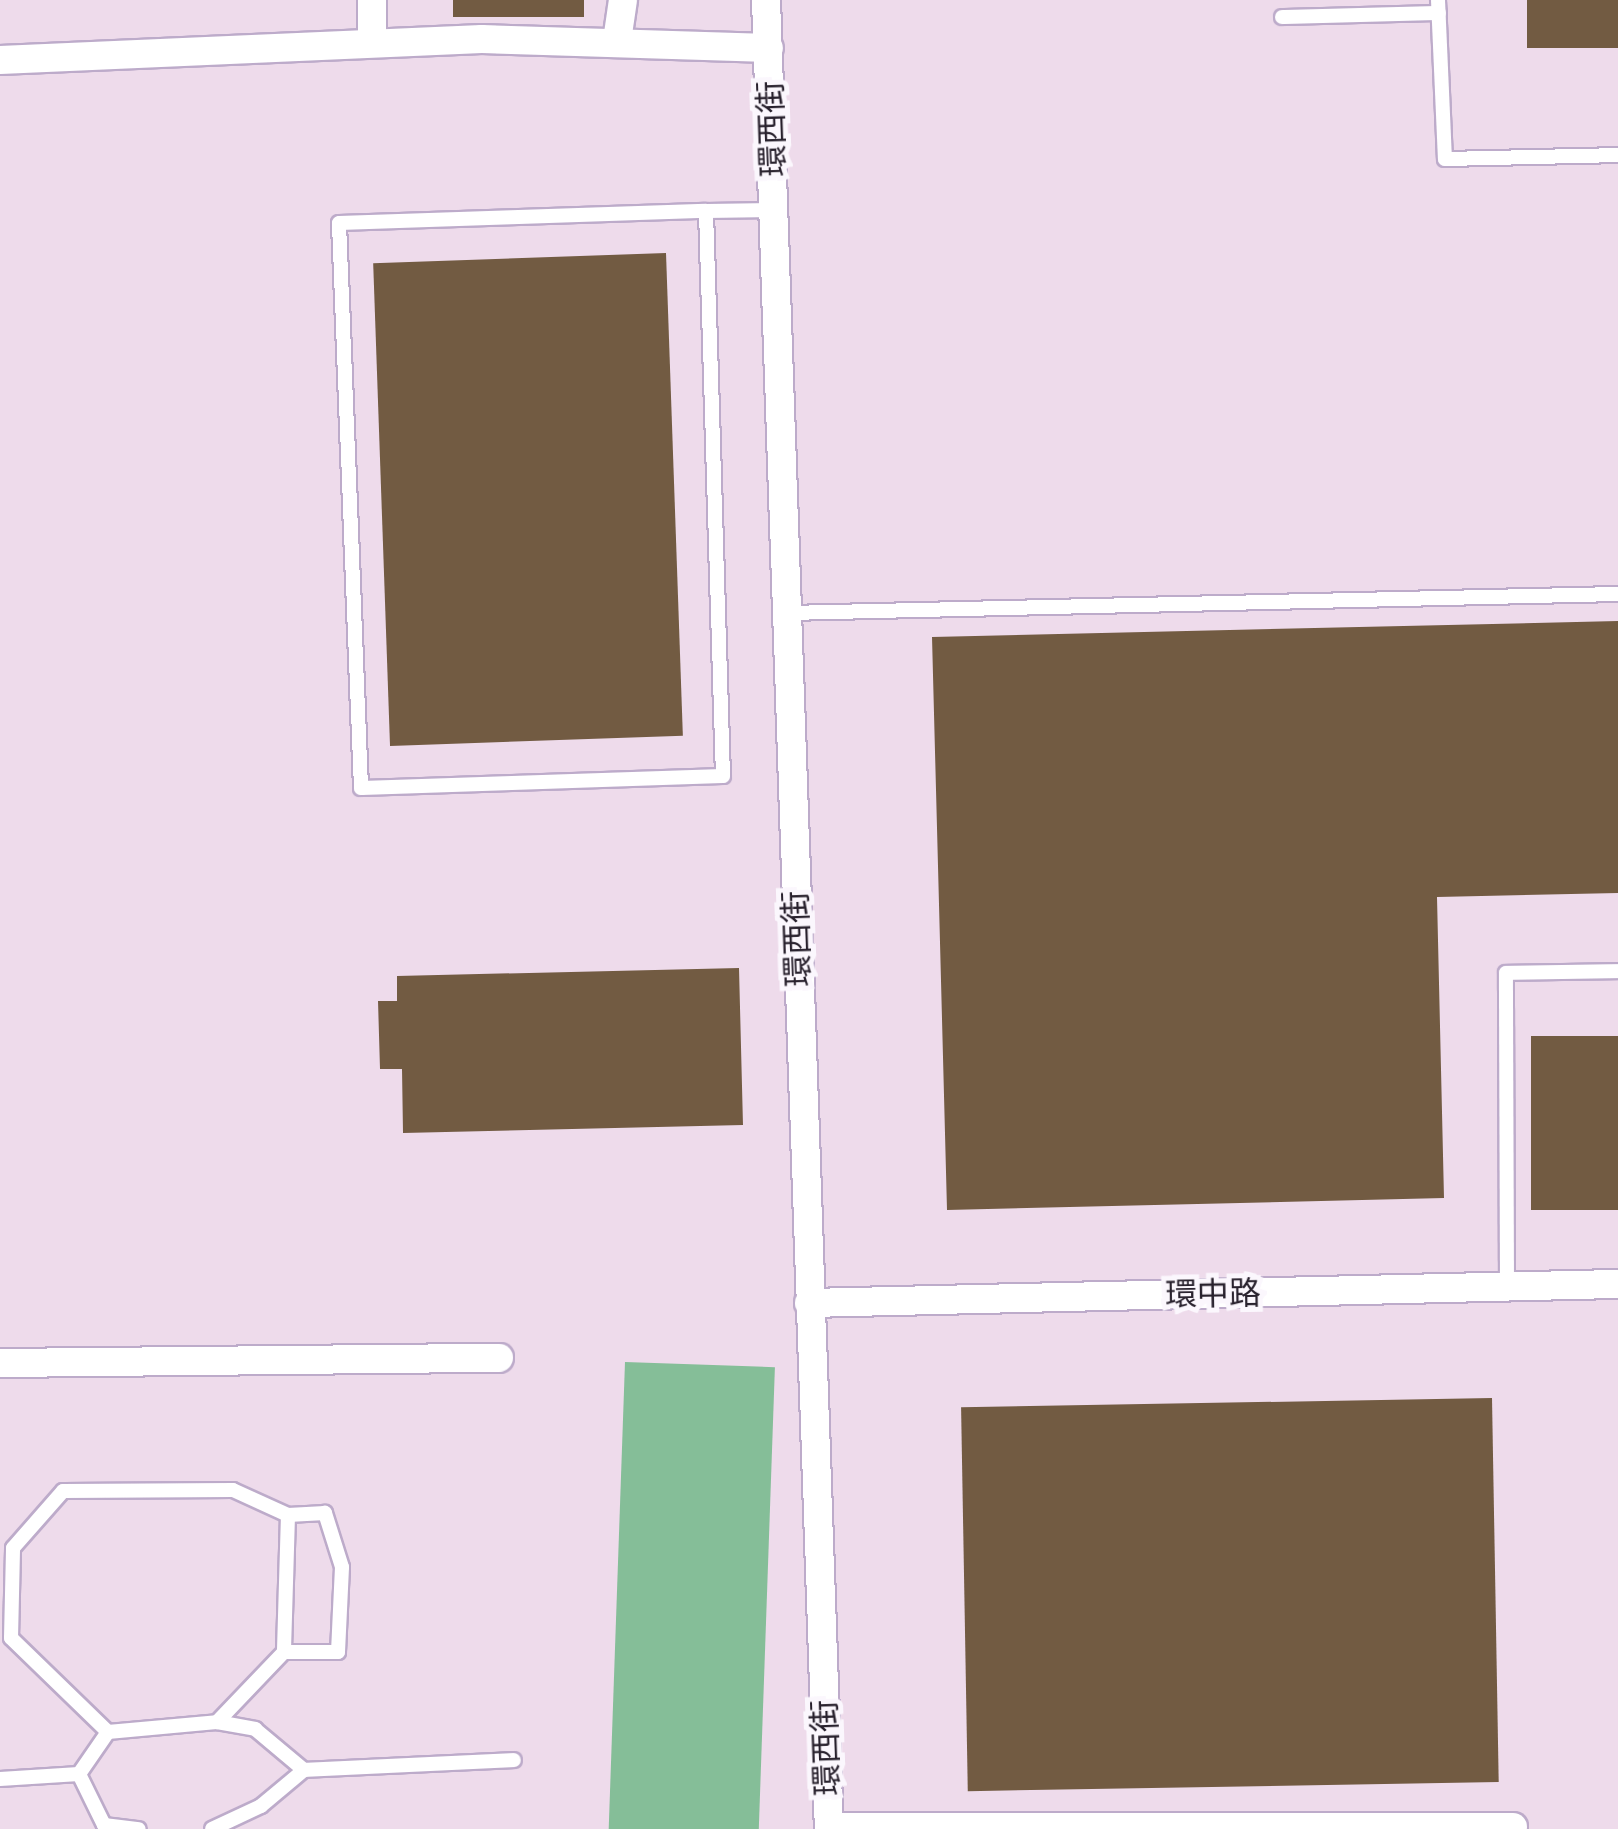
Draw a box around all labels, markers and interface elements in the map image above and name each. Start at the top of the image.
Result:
street label: 環西街 [751,80,793,178]
street label: 環西街 [776,890,818,988]
street label: 環中路 [1165,1274,1261,1314]
street label: 環西街 [805,1699,847,1797]

